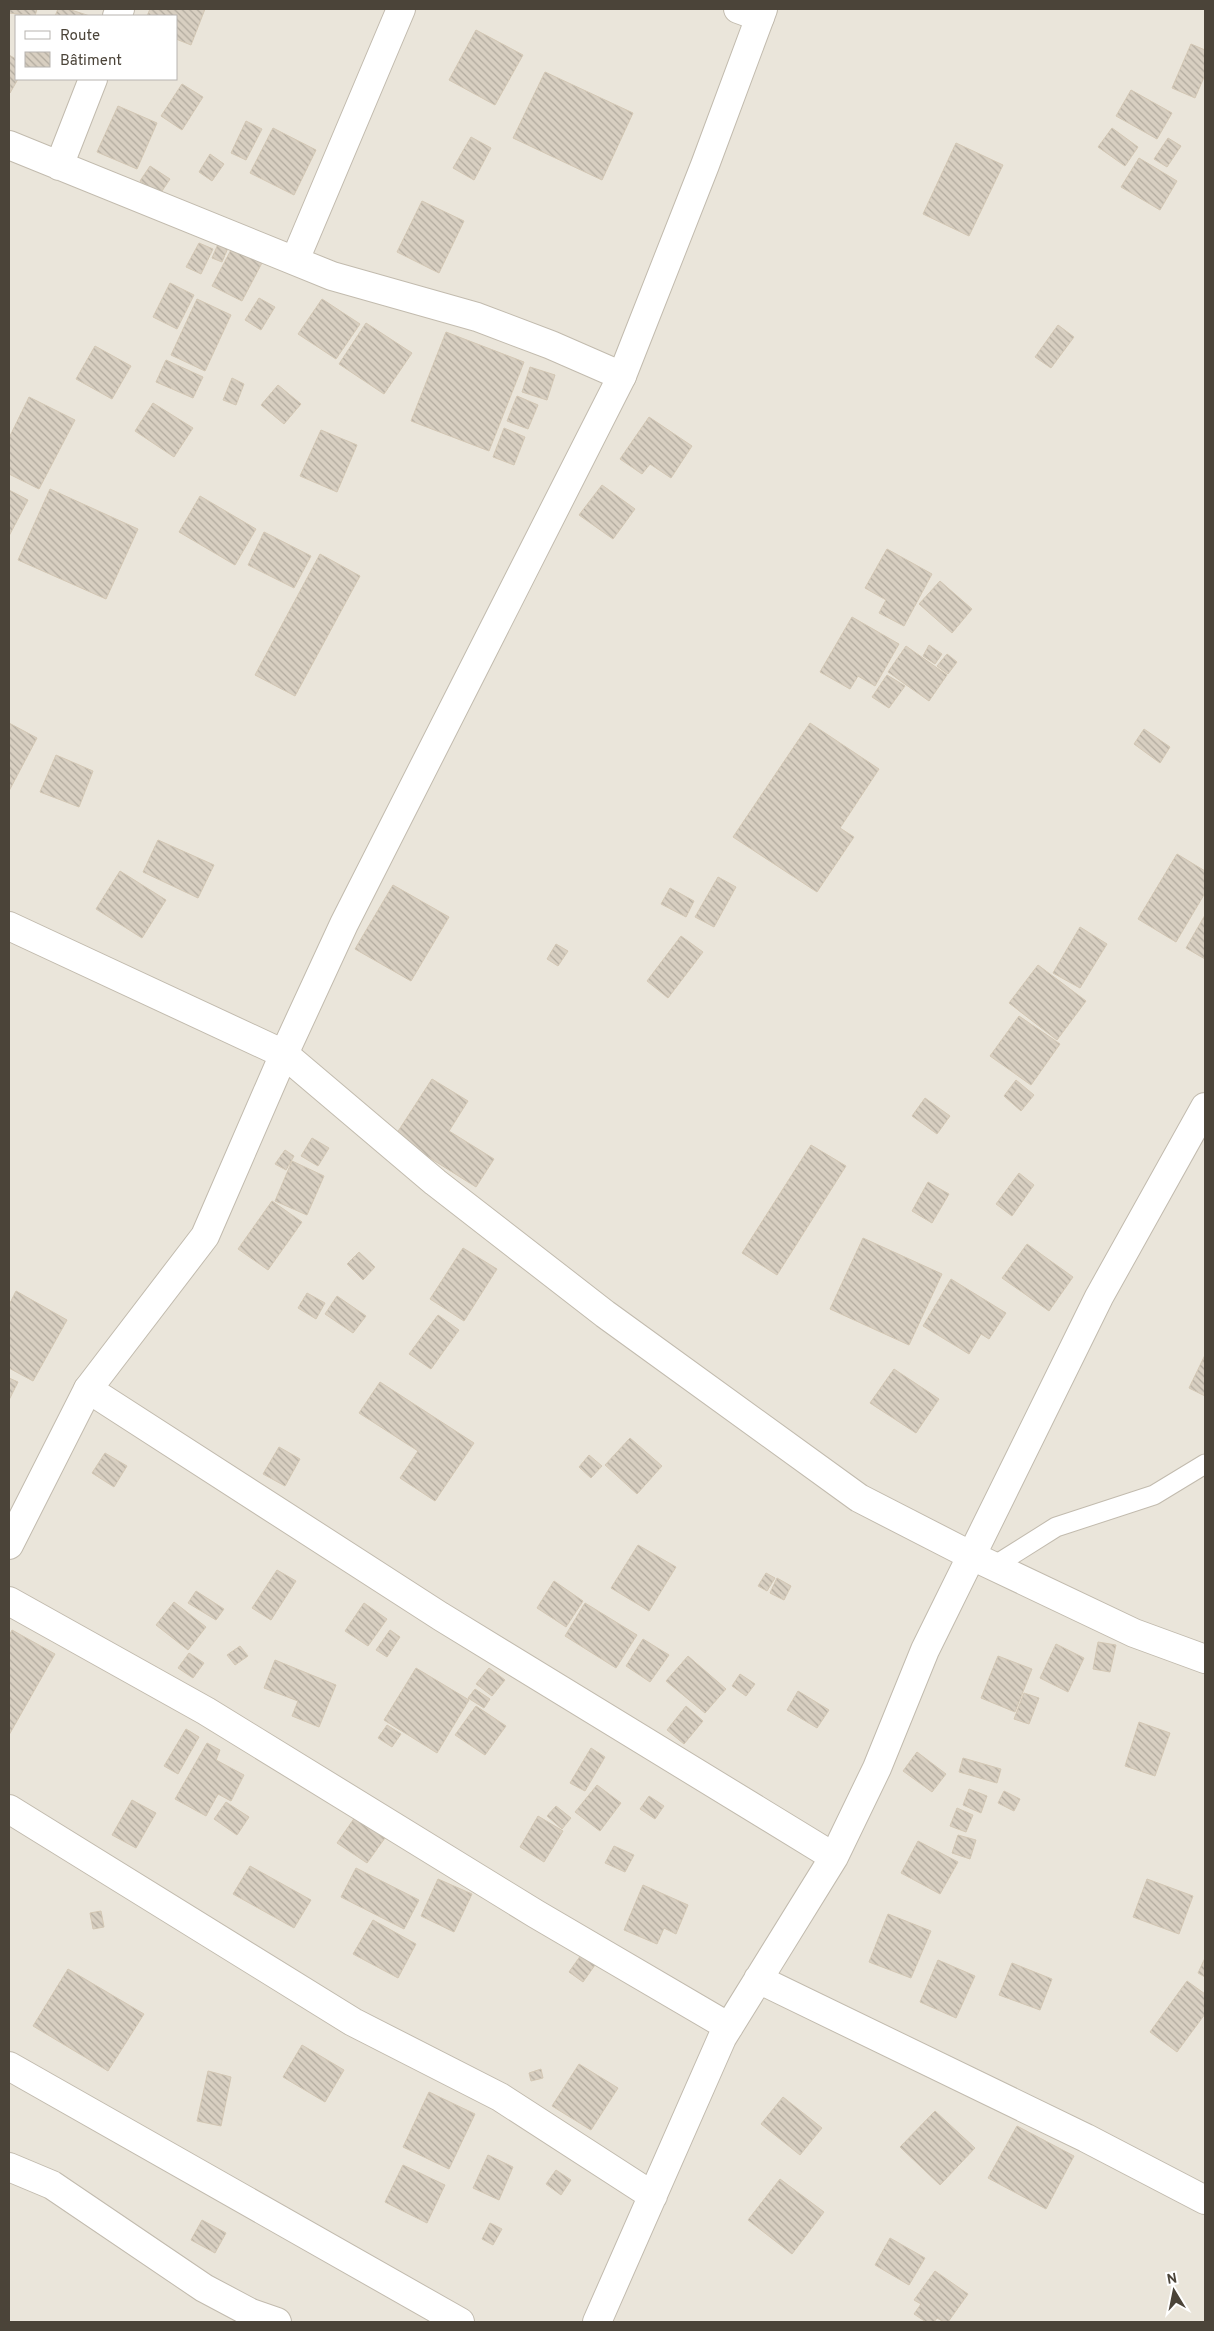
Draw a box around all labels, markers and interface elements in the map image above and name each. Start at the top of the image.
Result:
legend [15,15,178,80]
text: Route [60,27,100,46]
text: Bâtiment [60,52,122,71]
north arrow [1149,2266,1199,2316]
text: N [1166,2270,1178,2289]

